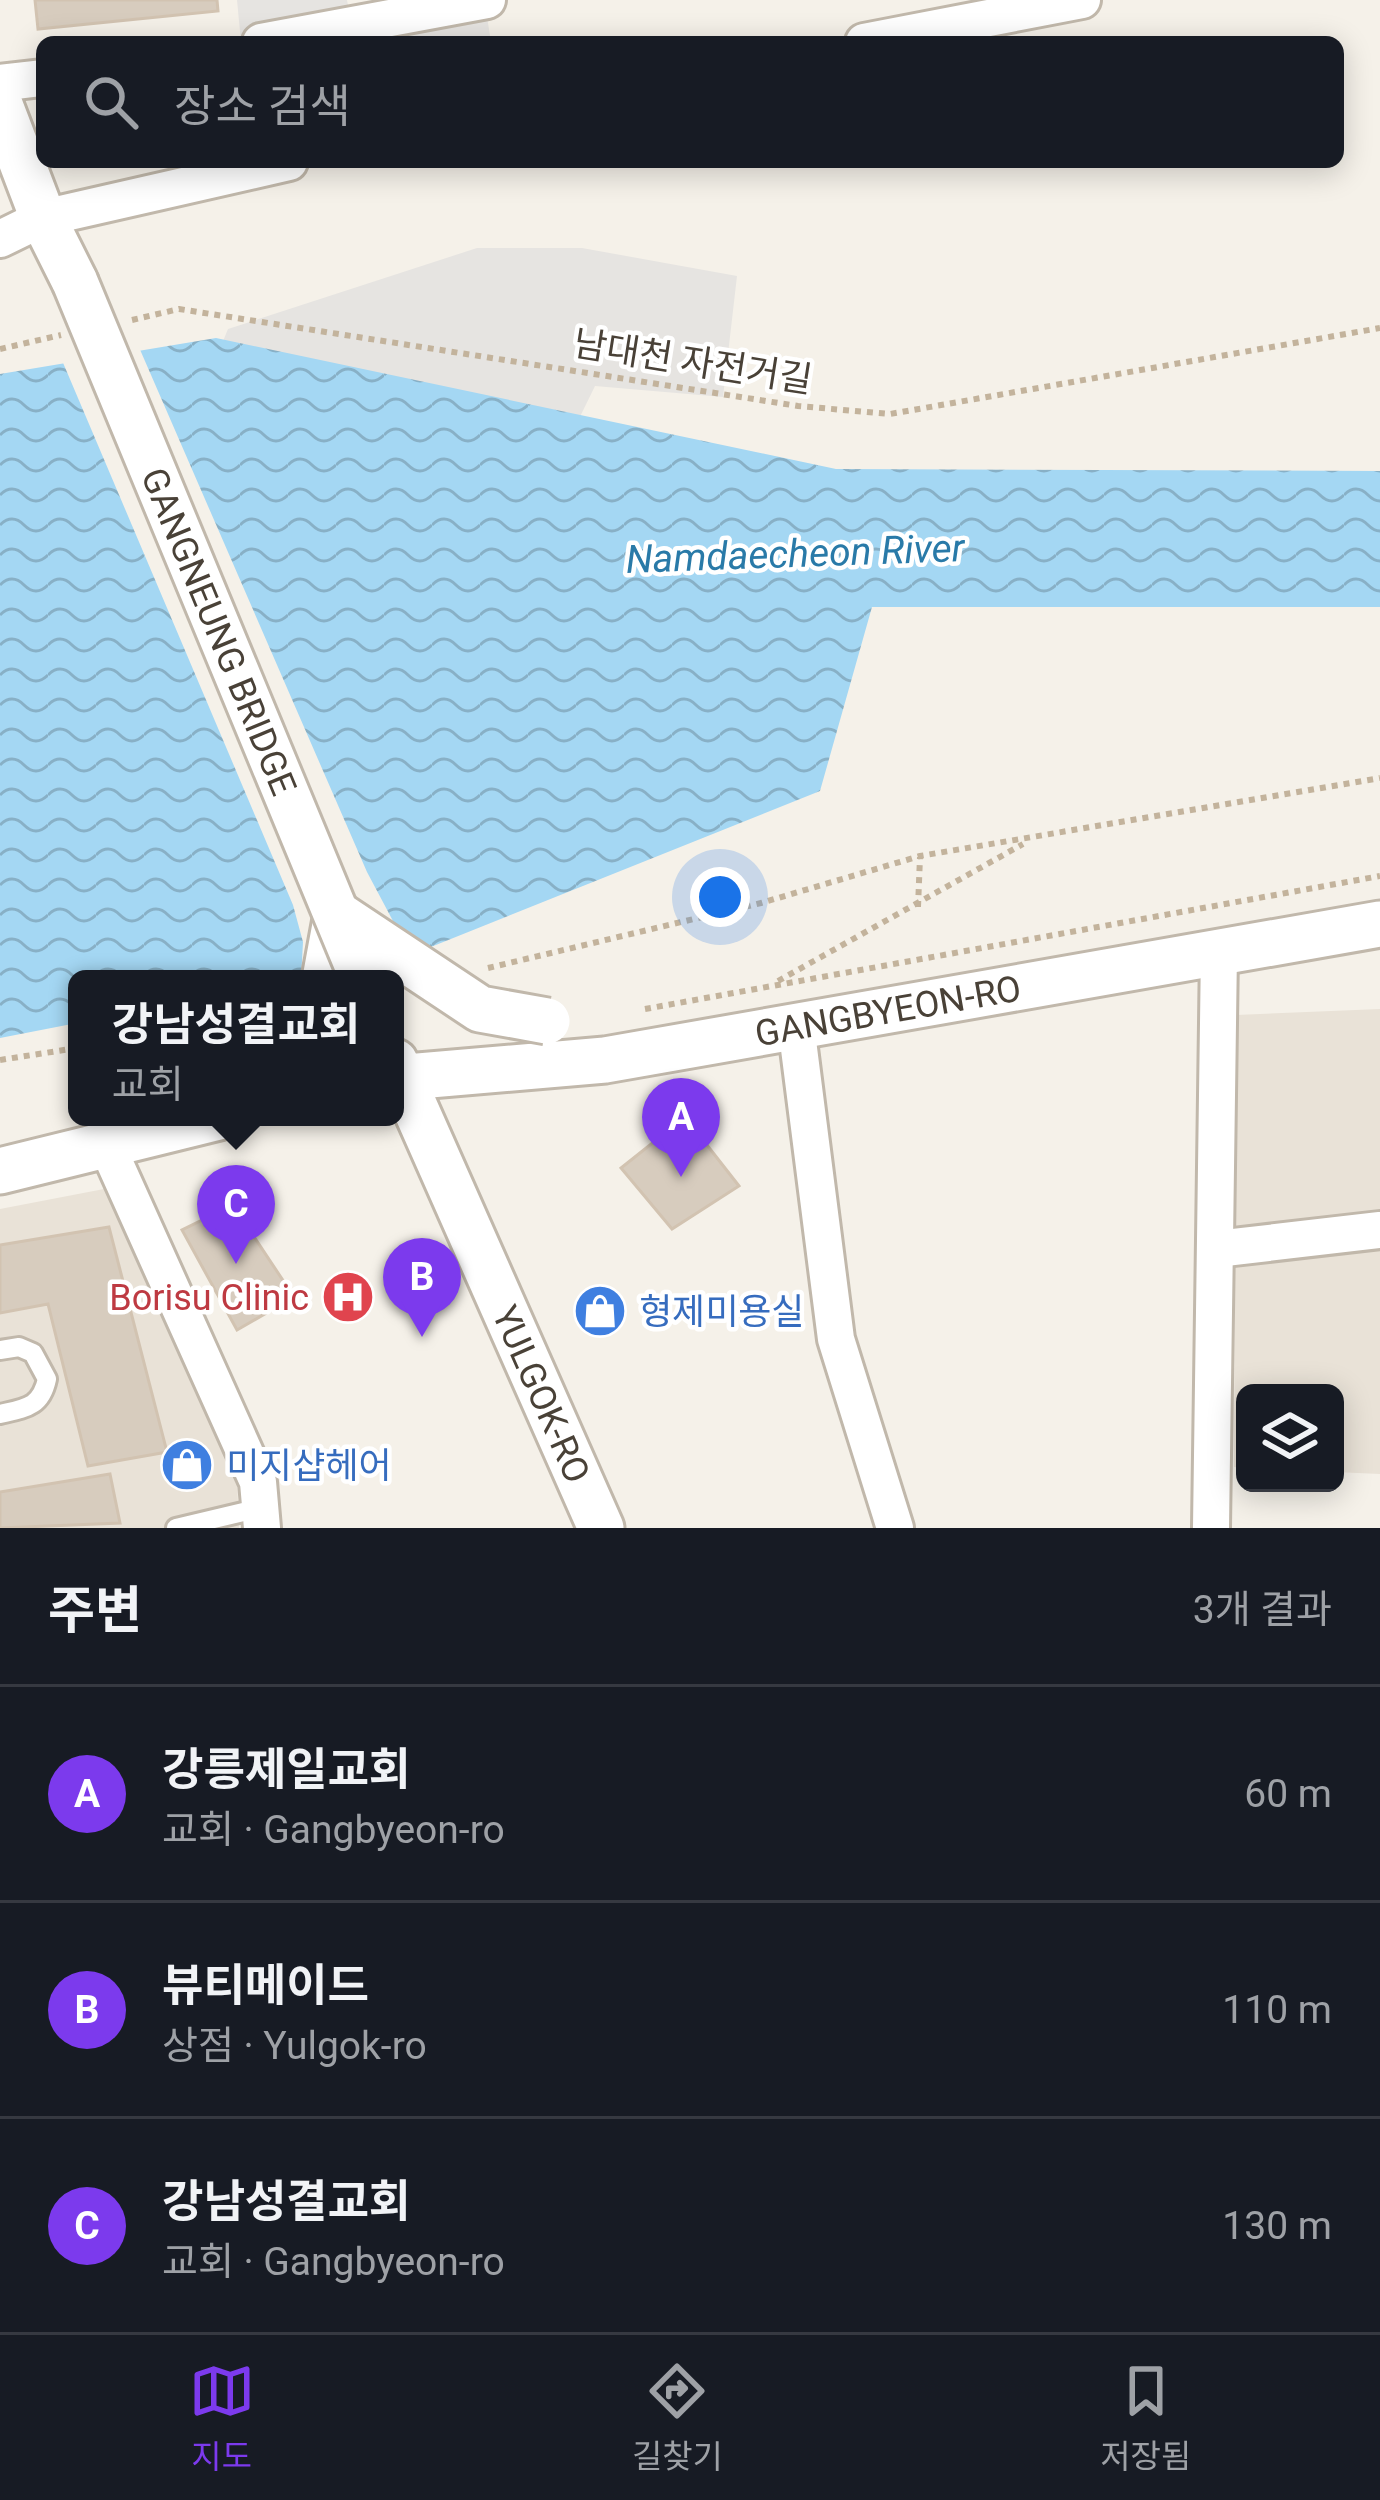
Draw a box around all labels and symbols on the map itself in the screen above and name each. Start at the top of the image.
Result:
street label: 남대천 자전거길 [571,322,815,402]
street label: GANGNEUNG BRIDGE [132,462,305,801]
water label: Namdaecheon River [625,525,966,583]
your location [690,867,750,927]
street label: GANGBYEON-RO [752,967,1024,1055]
pin: A [642,1078,720,1177]
pin: C [197,1165,275,1264]
pin: B [383,1238,461,1337]
hospital icon: Borisu Clinic [320,1269,376,1325]
place label: Borisu Clinic [109,1277,309,1319]
shop icon: 형제미용실 [572,1283,628,1339]
place label: 형제미용실 [639,1291,805,1333]
street label: YULGOK-RO [483,1299,598,1489]
shop icon: 미지샵헤어 [159,1437,215,1493]
place label: 미지샵헤어 [226,1445,392,1487]

